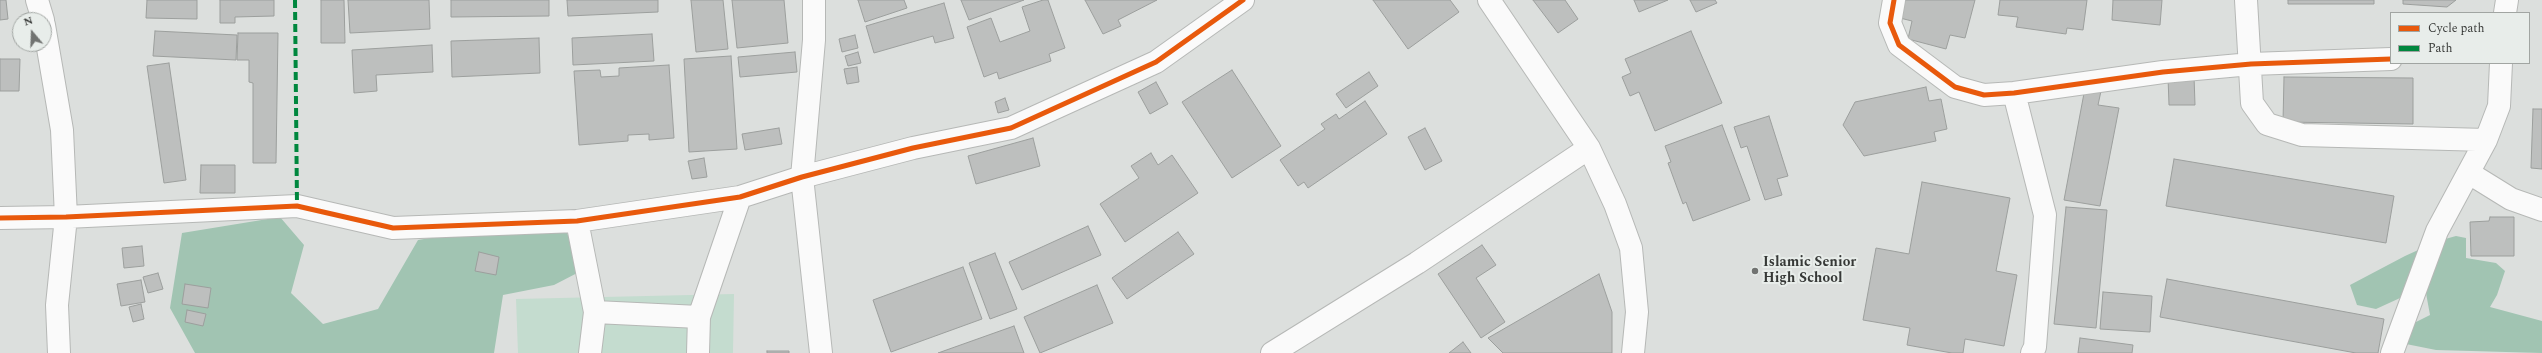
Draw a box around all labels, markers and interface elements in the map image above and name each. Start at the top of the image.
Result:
north arrow [12,12,52,52]
text: N [21,12,35,31]
legend [2390,12,2530,64]
text: Cycle path [2428,19,2485,38]
text: Path [2428,39,2453,58]
place label: Islamic Senior High School [1763,255,1856,288]
marker: Islamic Senior High School [1750,266,1760,276]

